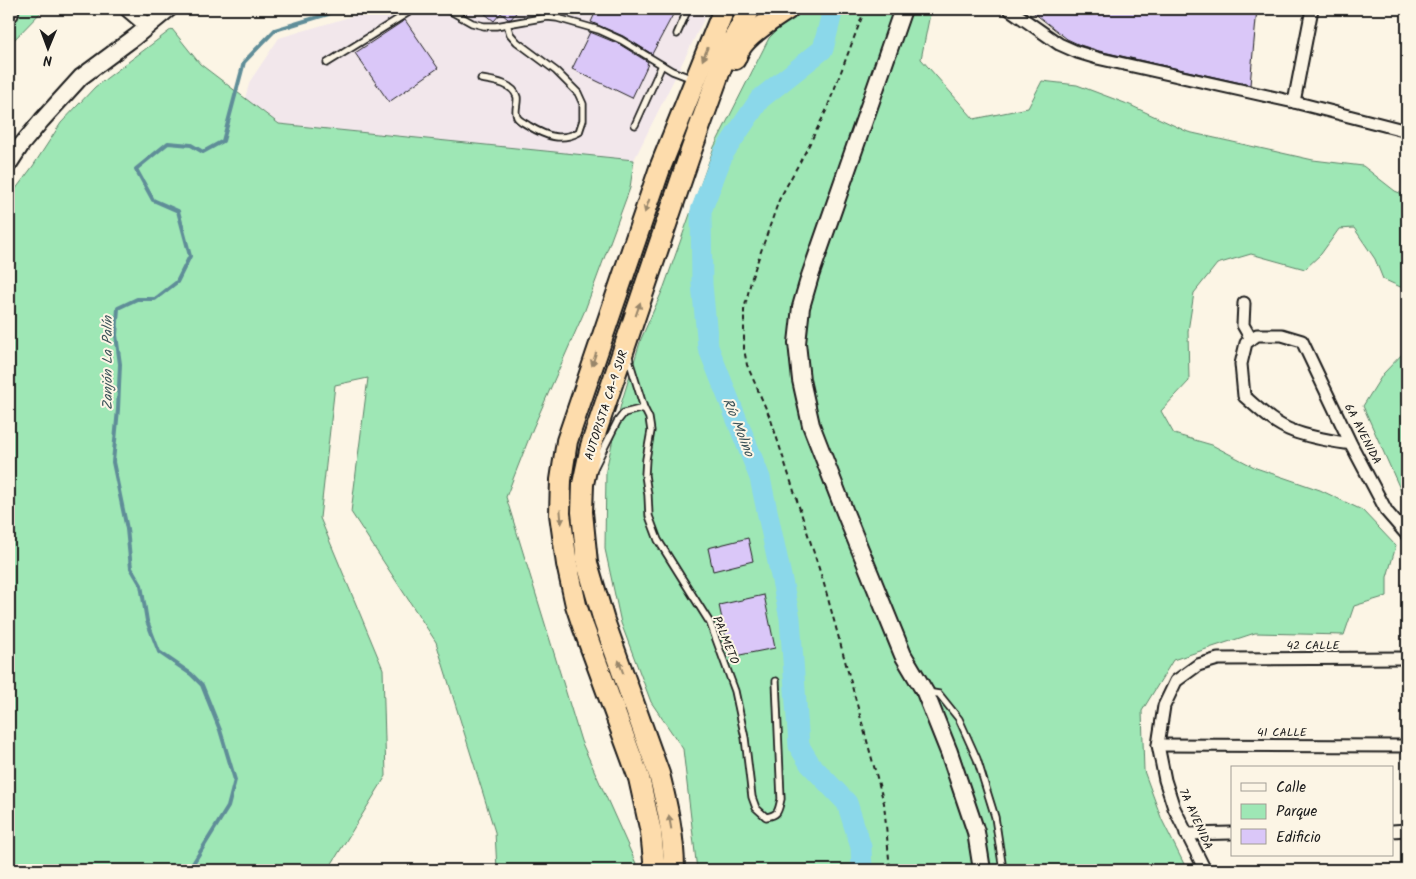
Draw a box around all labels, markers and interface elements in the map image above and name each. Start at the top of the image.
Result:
north arrow [22,22,72,72]
one-way arrow [701,47,709,62]
text: N [43,49,52,71]
one-way arrow [643,198,650,213]
one-way arrow [634,301,642,316]
water label: Zanjón La Palín [97,315,119,410]
street label: AUTOPISTA CA-9 SUR [580,348,633,463]
one-way arrow [590,352,598,367]
water label: Río Molino [716,395,760,462]
street label: 6A AVENIDA [1339,400,1386,468]
one-way arrow [557,509,565,525]
street label: PALMETO [707,613,744,668]
street label: 42 CALLE [1286,636,1340,655]
one-way arrow [617,659,625,674]
street label: 41 CALLE [1257,723,1308,742]
legend [1231,766,1394,856]
text: Calle [1276,776,1306,800]
street label: 7A AVENIDA [1174,786,1217,853]
text: Parque [1276,800,1317,824]
one-way arrow [665,813,673,829]
text: Edificio [1276,826,1321,850]

